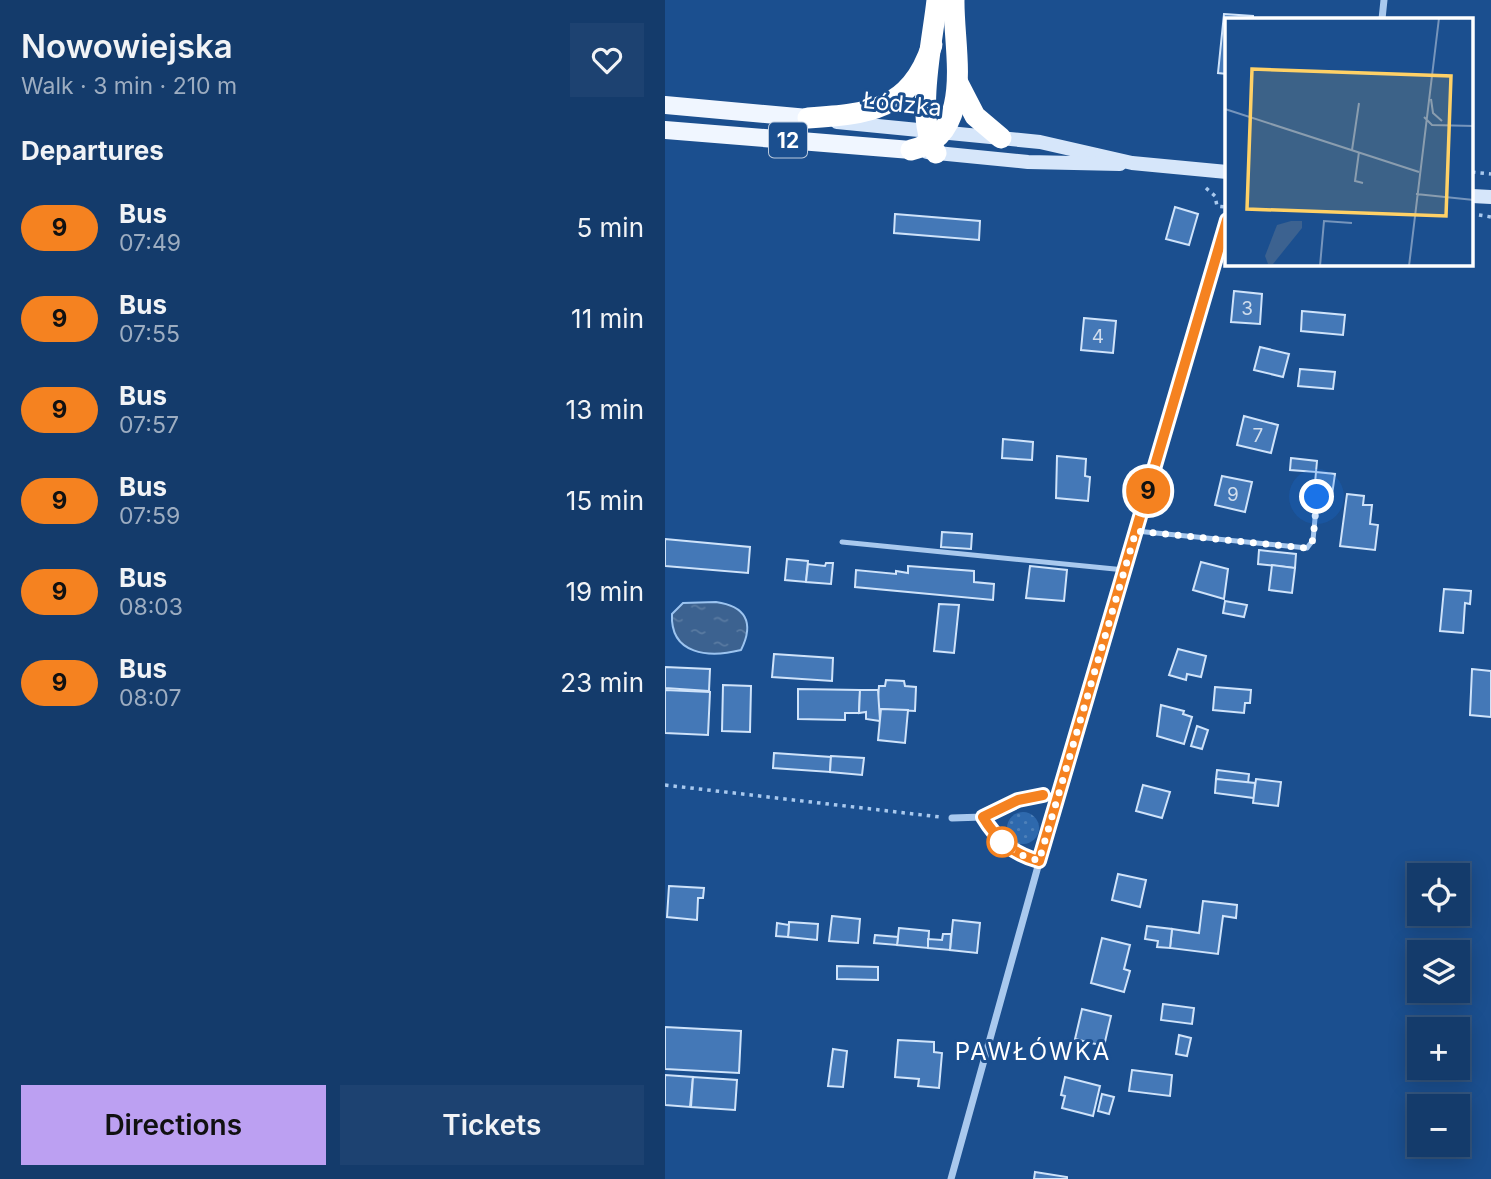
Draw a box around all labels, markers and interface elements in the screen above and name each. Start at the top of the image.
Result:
inset map [1225,18,1473,266]
button: heart [570,23,644,97]
text: Nowowiejska [21,26,233,66]
text: Walk · 3 min · 210 m [21,72,237,100]
street label: Łódzka [861,86,943,122]
road number: 12 [769,122,807,158]
text: Departures [21,135,164,166]
text: Bus [119,198,167,229]
text: 5 min [576,212,644,243]
text: 9 [52,213,67,242]
text: 07:49 [119,229,181,257]
text: Bus [119,289,167,320]
house number: 3 [1241,297,1253,320]
text: 11 min [571,303,644,334]
text: 9 [52,304,67,333]
text: 07:55 [119,320,180,348]
house number: 4 [1092,325,1104,348]
text: Bus [119,380,167,411]
text: 13 min [566,394,644,425]
text: 9 [52,395,67,424]
text: 07:57 [119,411,179,439]
house number: 7 [1253,424,1263,447]
line badge: 9 [1125,468,1171,514]
text: Bus [119,471,167,502]
text: 9 [1140,476,1156,505]
your location [1299,479,1334,514]
house number: 9 [1227,483,1239,506]
text: 15 min [566,485,644,516]
text: 9 [52,486,67,515]
text: 07:59 [119,502,180,530]
text: Bus [119,562,167,593]
text: 19 min [566,576,644,607]
text: 9 [52,577,67,606]
text: 08:03 [119,593,183,621]
text: Bus [119,653,167,684]
text: 23 min [560,667,644,698]
text: 9 [52,668,67,697]
text: 08:07 [119,684,181,712]
unlabelled marker [987,827,1017,857]
map controls [1407,863,1470,1157]
button: locate [1407,863,1470,926]
button: layers [1407,940,1470,1003]
button: + [1407,1017,1470,1080]
district label: PAWŁÓWKA [955,1037,1111,1066]
button: Directions [21,1085,326,1165]
button: Tickets [340,1085,644,1165]
button: − [1407,1094,1470,1157]

